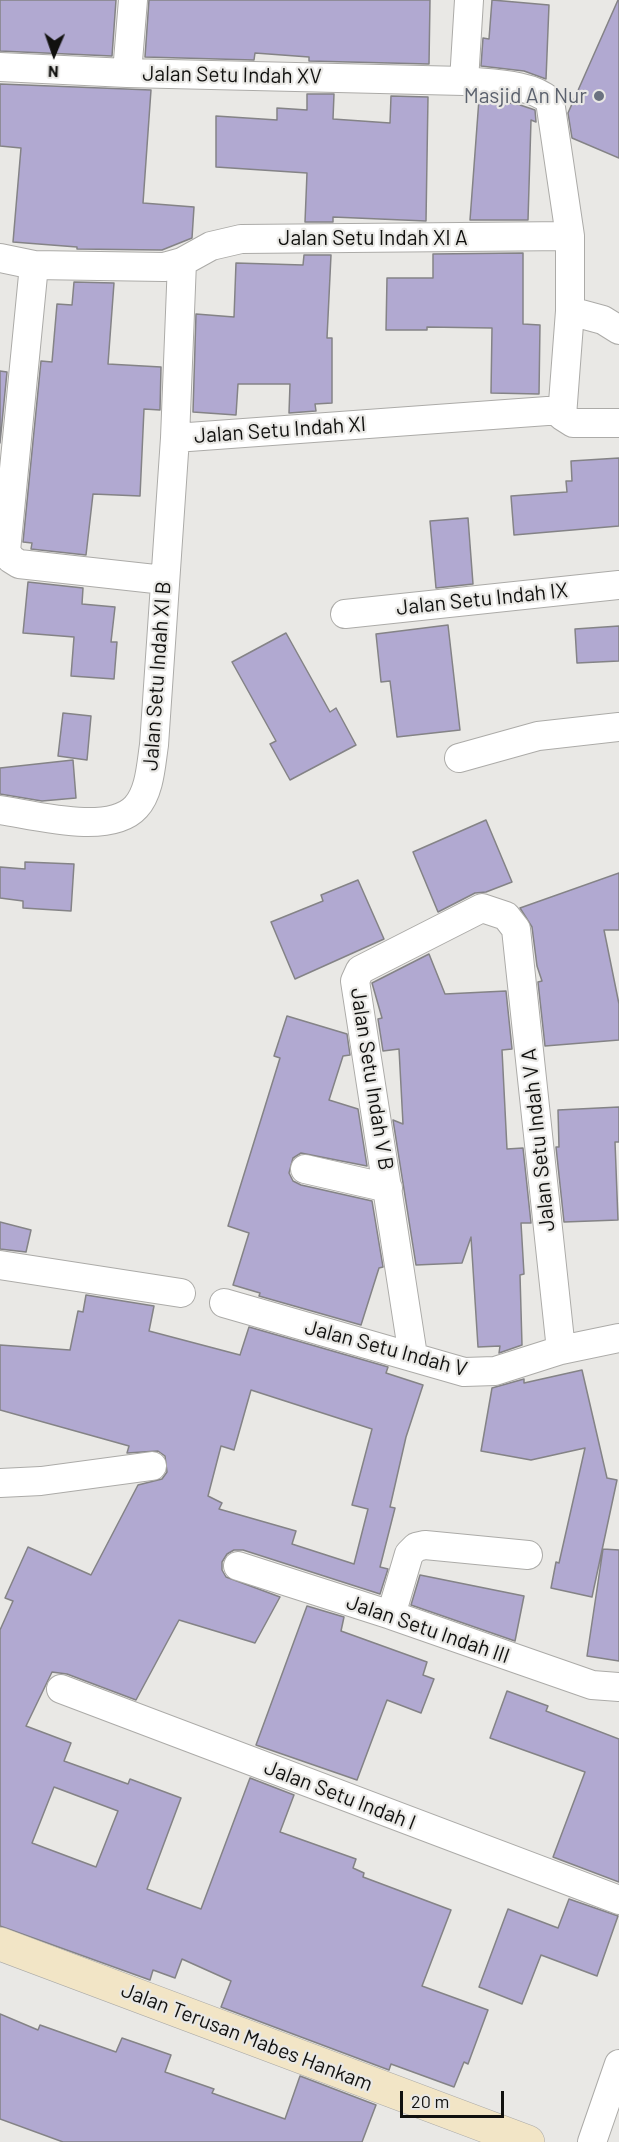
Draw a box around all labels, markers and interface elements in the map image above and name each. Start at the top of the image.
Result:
north arrow [24,24,84,84]
street label: Jalan Setu Indah XV [142,61,322,89]
text: N [48,63,59,82]
place label: Masjid An Nur [464,83,587,109]
marker: Masjid An Nur [592,89,606,103]
street label: Jalan Setu Indah XI A [278,225,468,251]
street label: Jalan Setu Indah XI [193,411,367,449]
street label: Jalan Setu Indah IX [395,577,569,621]
street label: Jalan Setu Indah XI B [138,580,176,772]
street label: Jalan Setu Indah V B [345,986,399,1172]
street label: Jalan Setu Indah V A [516,1047,560,1233]
street label: Jalan Setu Indah V [302,1314,470,1382]
street label: Jalan Setu Indah III [343,1589,513,1669]
street label: Jalan Setu Indah I [261,1755,419,1835]
street label: Jalan Terusan Mabes Hankam [118,1977,376,2097]
scale bar [403,2079,506,2117]
text: 20 m [411,2090,449,2112]

